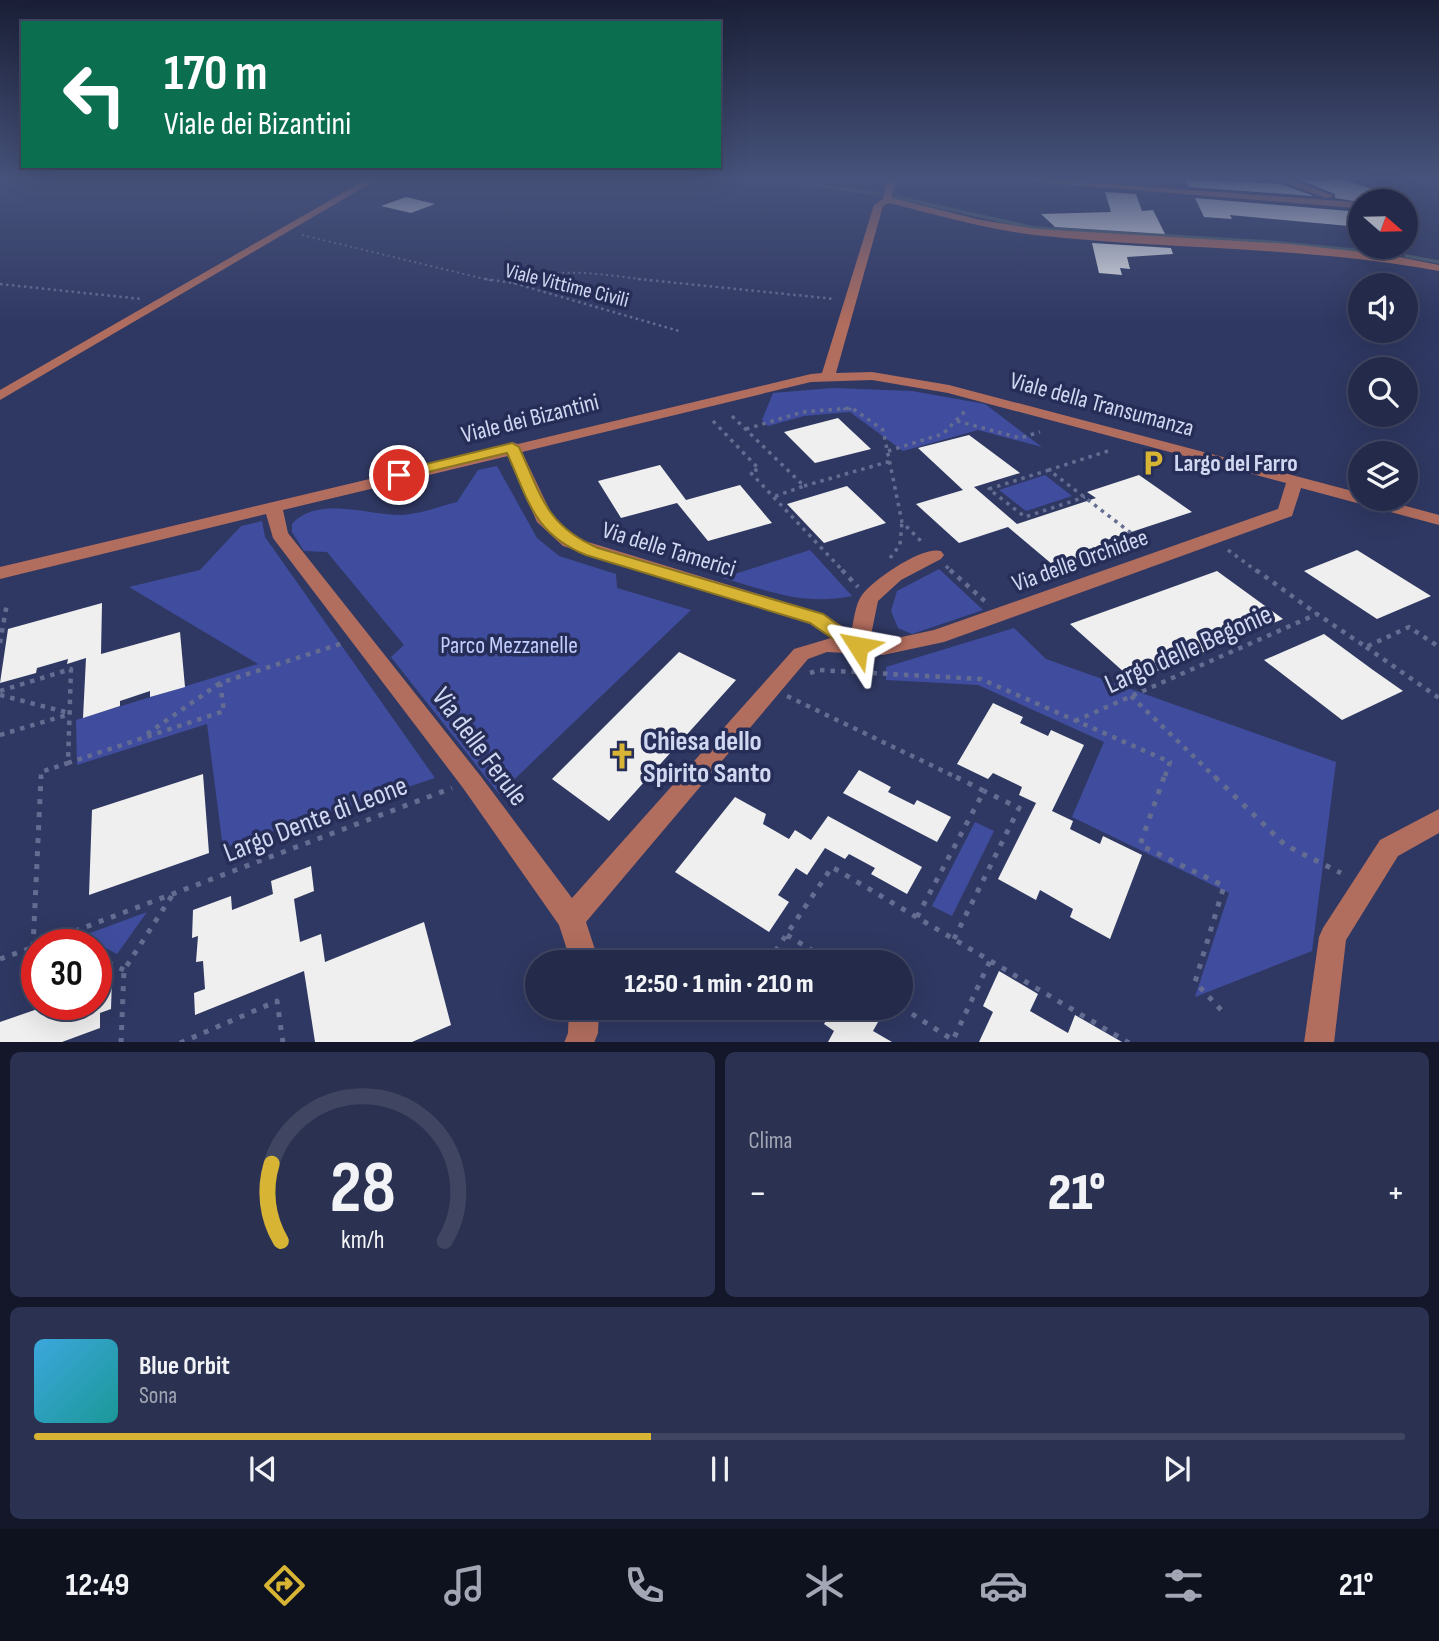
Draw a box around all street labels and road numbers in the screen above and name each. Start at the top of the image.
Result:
street label: Viale Vittime Civili [502,258,631,313]
street label: Viale della Transumanza [1007,366,1197,443]
street label: Viale dei Bizantini [459,387,602,450]
street label: Via delle Tamerici [599,515,739,584]
street label: Via delle Orchidee [1008,523,1152,598]
street label: Largo delle Begonie [1100,598,1277,701]
street label: Via delle Ferule [425,681,535,813]
street label: Largo Dente di Leone [219,769,412,870]

